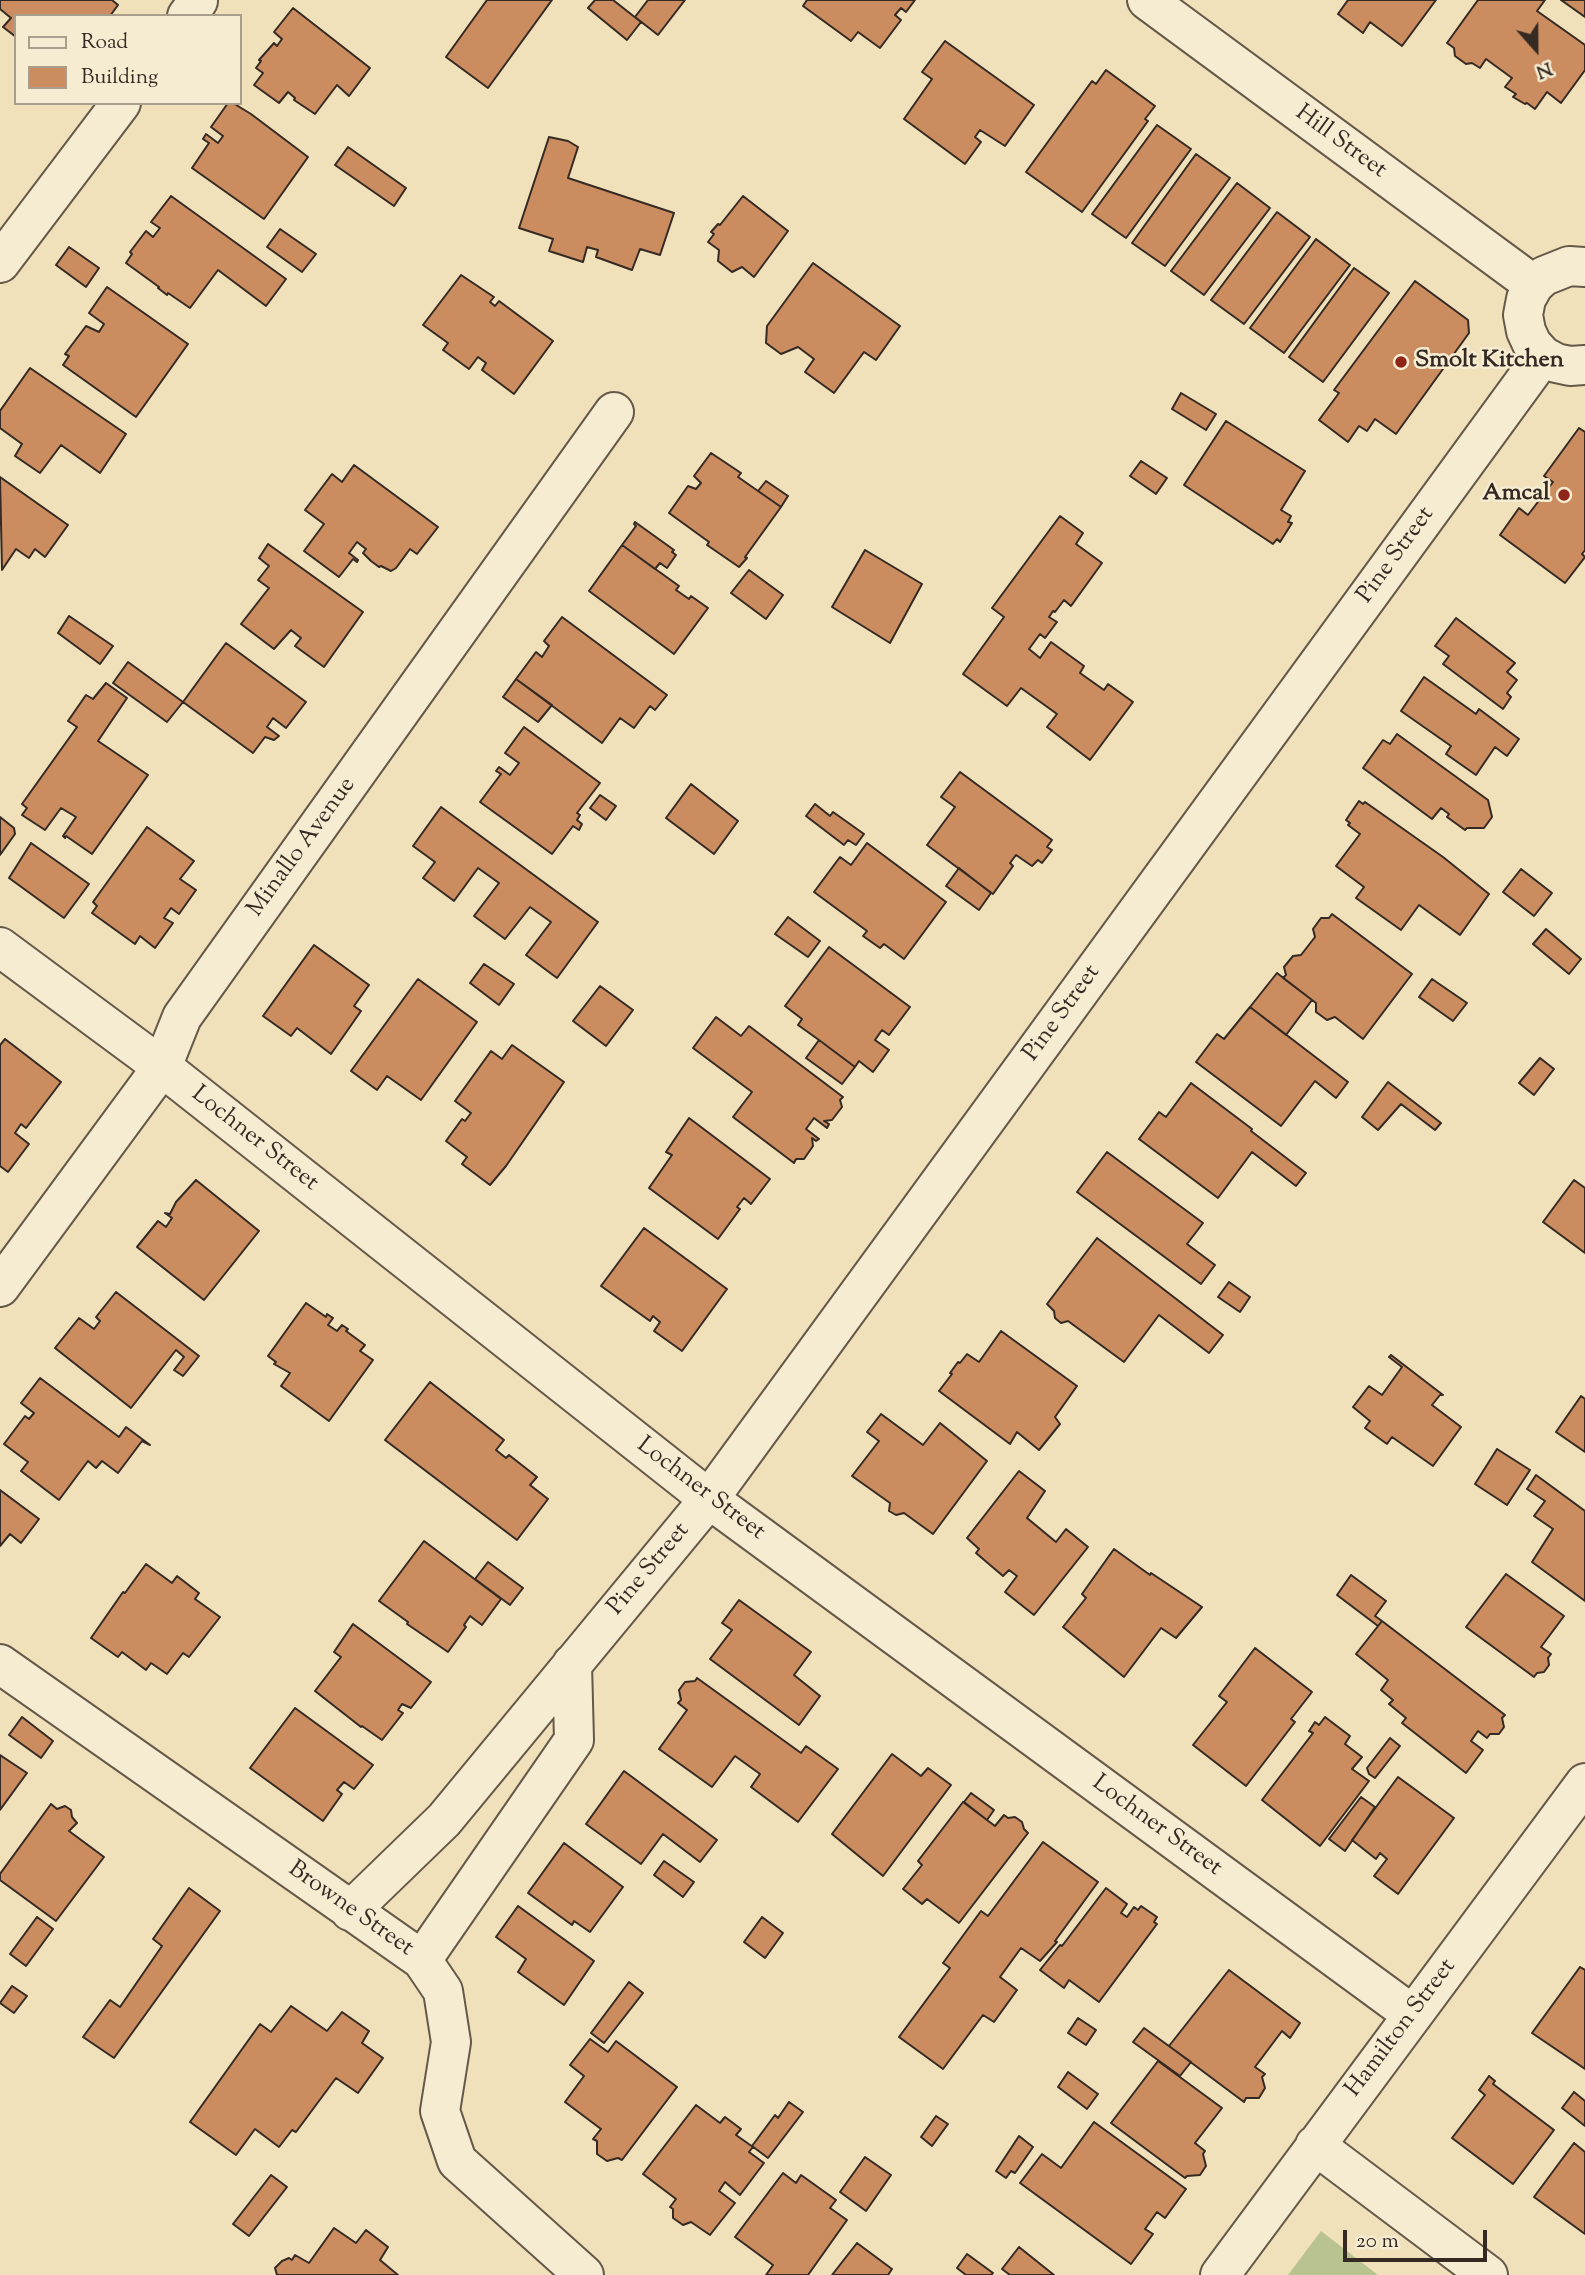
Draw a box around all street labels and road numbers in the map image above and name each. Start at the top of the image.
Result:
street label: Hill Street [1289,100,1391,186]
street label: Pine Street [1352,502,1442,610]
street label: Minallo Avenue [243,773,363,923]
street label: Pine Street [1018,960,1108,1068]
street label: Lochner Street [185,1081,323,1199]
street label: Lochner Street [630,1432,770,1548]
street label: Pine Street [603,1518,697,1622]
street label: Lochner Street [1085,1770,1227,1884]
street label: Browne Street [282,1856,418,1964]
street label: Hamilton Street [1341,1954,1463,2104]

